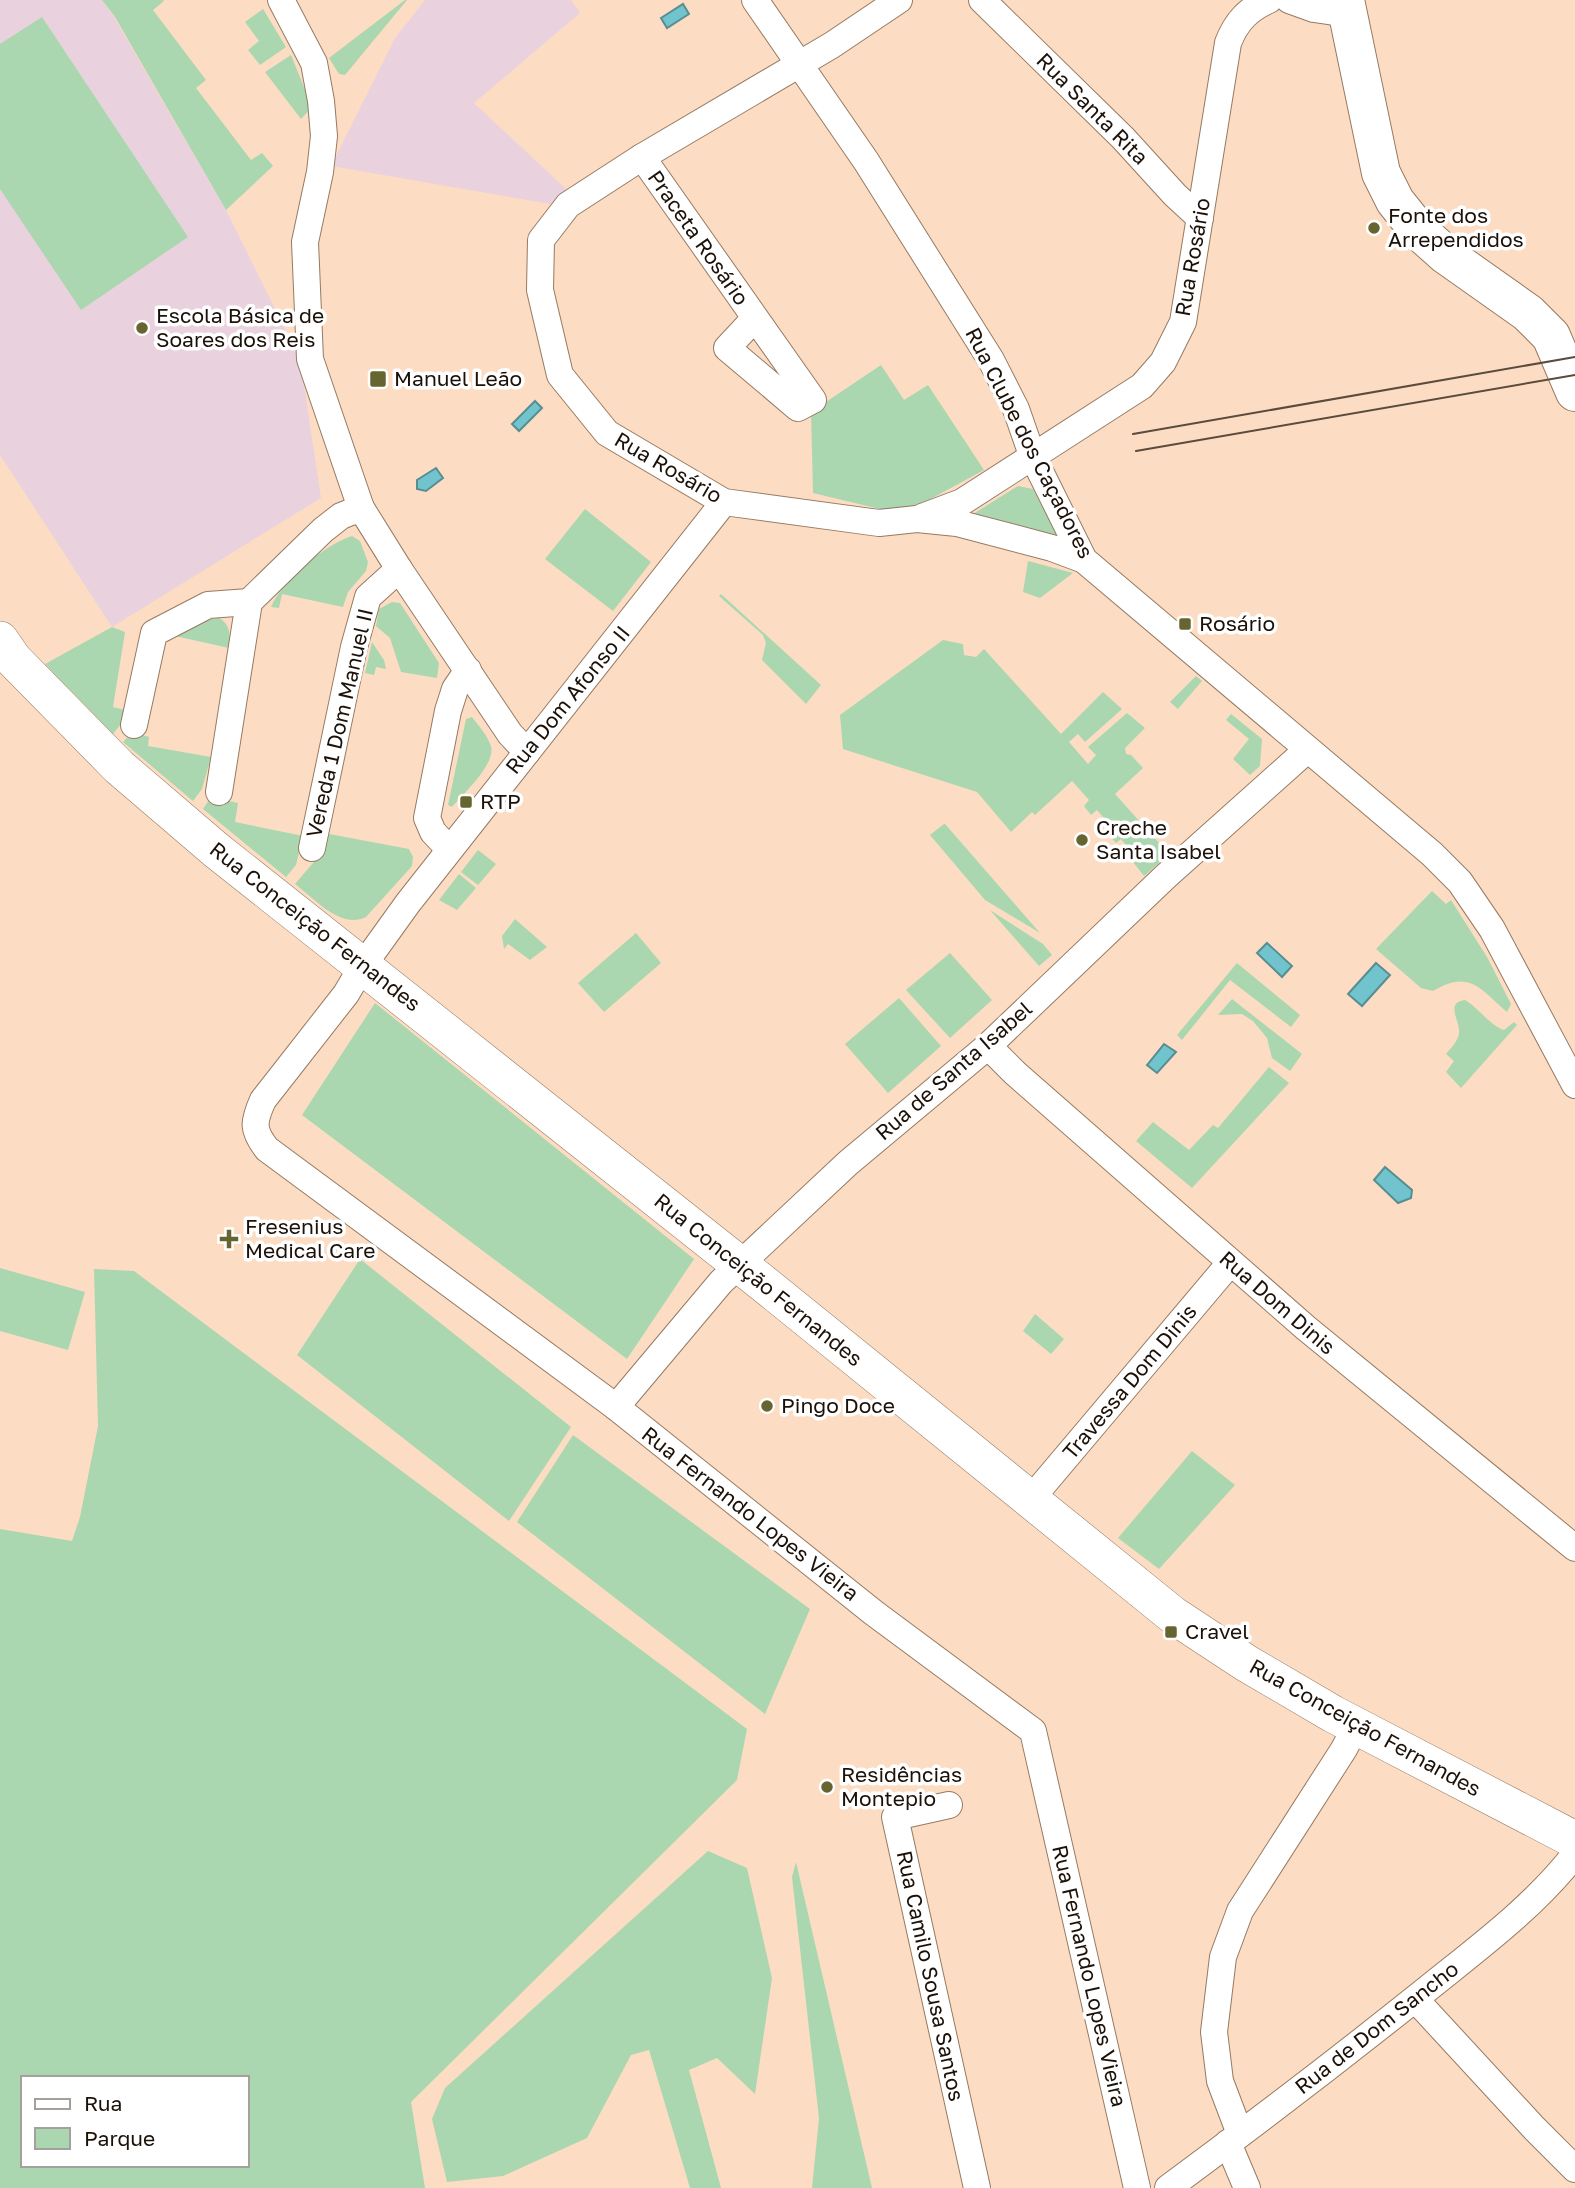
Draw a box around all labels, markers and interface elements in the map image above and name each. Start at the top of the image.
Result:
street label: Rua Santa Rita [1031,47,1154,170]
street label: Praceta Rosário [643,165,755,310]
street label: Rua Rosário [1169,196,1215,318]
place label: Fonte dos Arrependidos [1388,202,1524,252]
marker: Fonte dos Arrependidos [1366,220,1382,236]
place label: Escola Básica de Soares dos Reis [156,302,324,352]
marker: Escola Básica de Soares dos Reis [134,320,150,336]
street label: Rua Clube dos Caçadores [960,323,1100,562]
place label: Manuel Leão [394,365,522,391]
marker: Manuel Leão [368,369,388,389]
street label: Rua Rosário [610,426,727,508]
street label: Vereda 1 Dom Manuel II [300,606,378,840]
place label: Rosário [1199,610,1275,636]
marker: Rosário [1177,616,1193,632]
street label: Rua Dom Afonso II [499,620,635,779]
place label: RTP [480,788,521,814]
marker: RTP [458,794,474,810]
place label: Creche Santa Isabel [1096,814,1221,864]
marker: Creche Santa Isabel [1074,832,1090,848]
street label: Rua Conceição Fernandes [205,836,426,1017]
street label: Rua de Santa Isabel [870,995,1037,1145]
street label: Rua Conceição Fernandes [649,1187,868,1371]
place label: Fresenius Medical Care [245,1213,375,1263]
marker: Fresenius Medical Care [219,1229,239,1249]
street label: Rua Dom Dinis [1214,1245,1341,1360]
street label: Travessa Dom Dinis [1057,1298,1202,1464]
place label: Pingo Doce [781,1392,895,1418]
marker: Pingo Doce [759,1398,775,1414]
street label: Rua Fernando Lopes Vieira [637,1420,864,1606]
place label: Cravel [1185,1618,1249,1644]
marker: Cravel [1163,1624,1179,1640]
street label: Rua Conceição Fernandes [1245,1653,1486,1802]
place label: Residências Montepio [841,1761,962,1811]
marker: Residências Montepio [819,1779,835,1795]
street label: Rua Fernando Lopes Vieira [1047,1842,1133,2109]
street label: Rua Camilo Sousa Santos [892,1848,970,2103]
street label: Rua de Dom Sancho [1289,1955,1463,2099]
legend [21,2076,248,2167]
text: Rua [84,2090,122,2116]
text: Parque [84,2125,155,2151]

